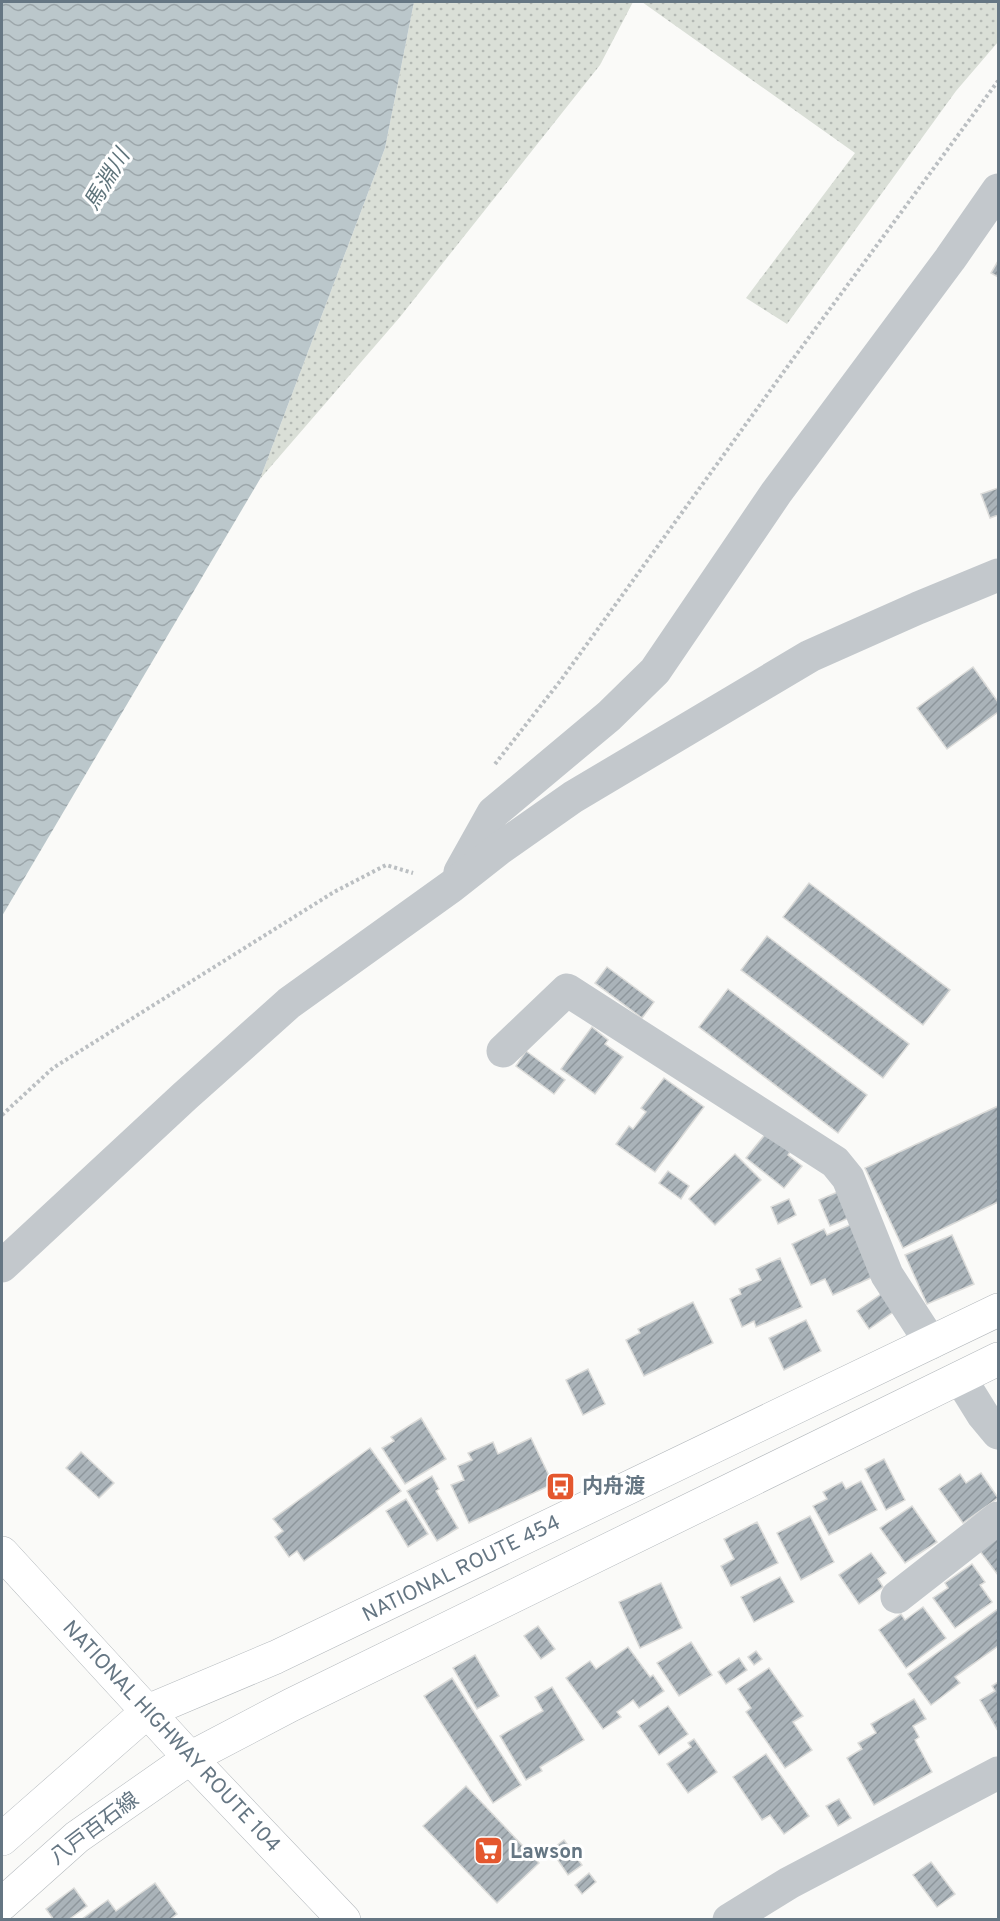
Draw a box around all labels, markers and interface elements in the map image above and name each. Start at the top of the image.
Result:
water label: 馬淵川 [80,143,138,216]
bus stop icon: 内舟渡 [545,1470,577,1502]
place label: 内舟渡 [582,1474,645,1501]
street label: NATIONAL ROUTE 454 [358,1510,565,1629]
street label: NATIONAL HIGHWAY ROUTE 104 [56,1615,286,1859]
street label: 八戸百石線 [45,1787,145,1872]
supermarket icon: Lawson [473,1835,505,1867]
place label: Lawson [510,1839,583,1866]

